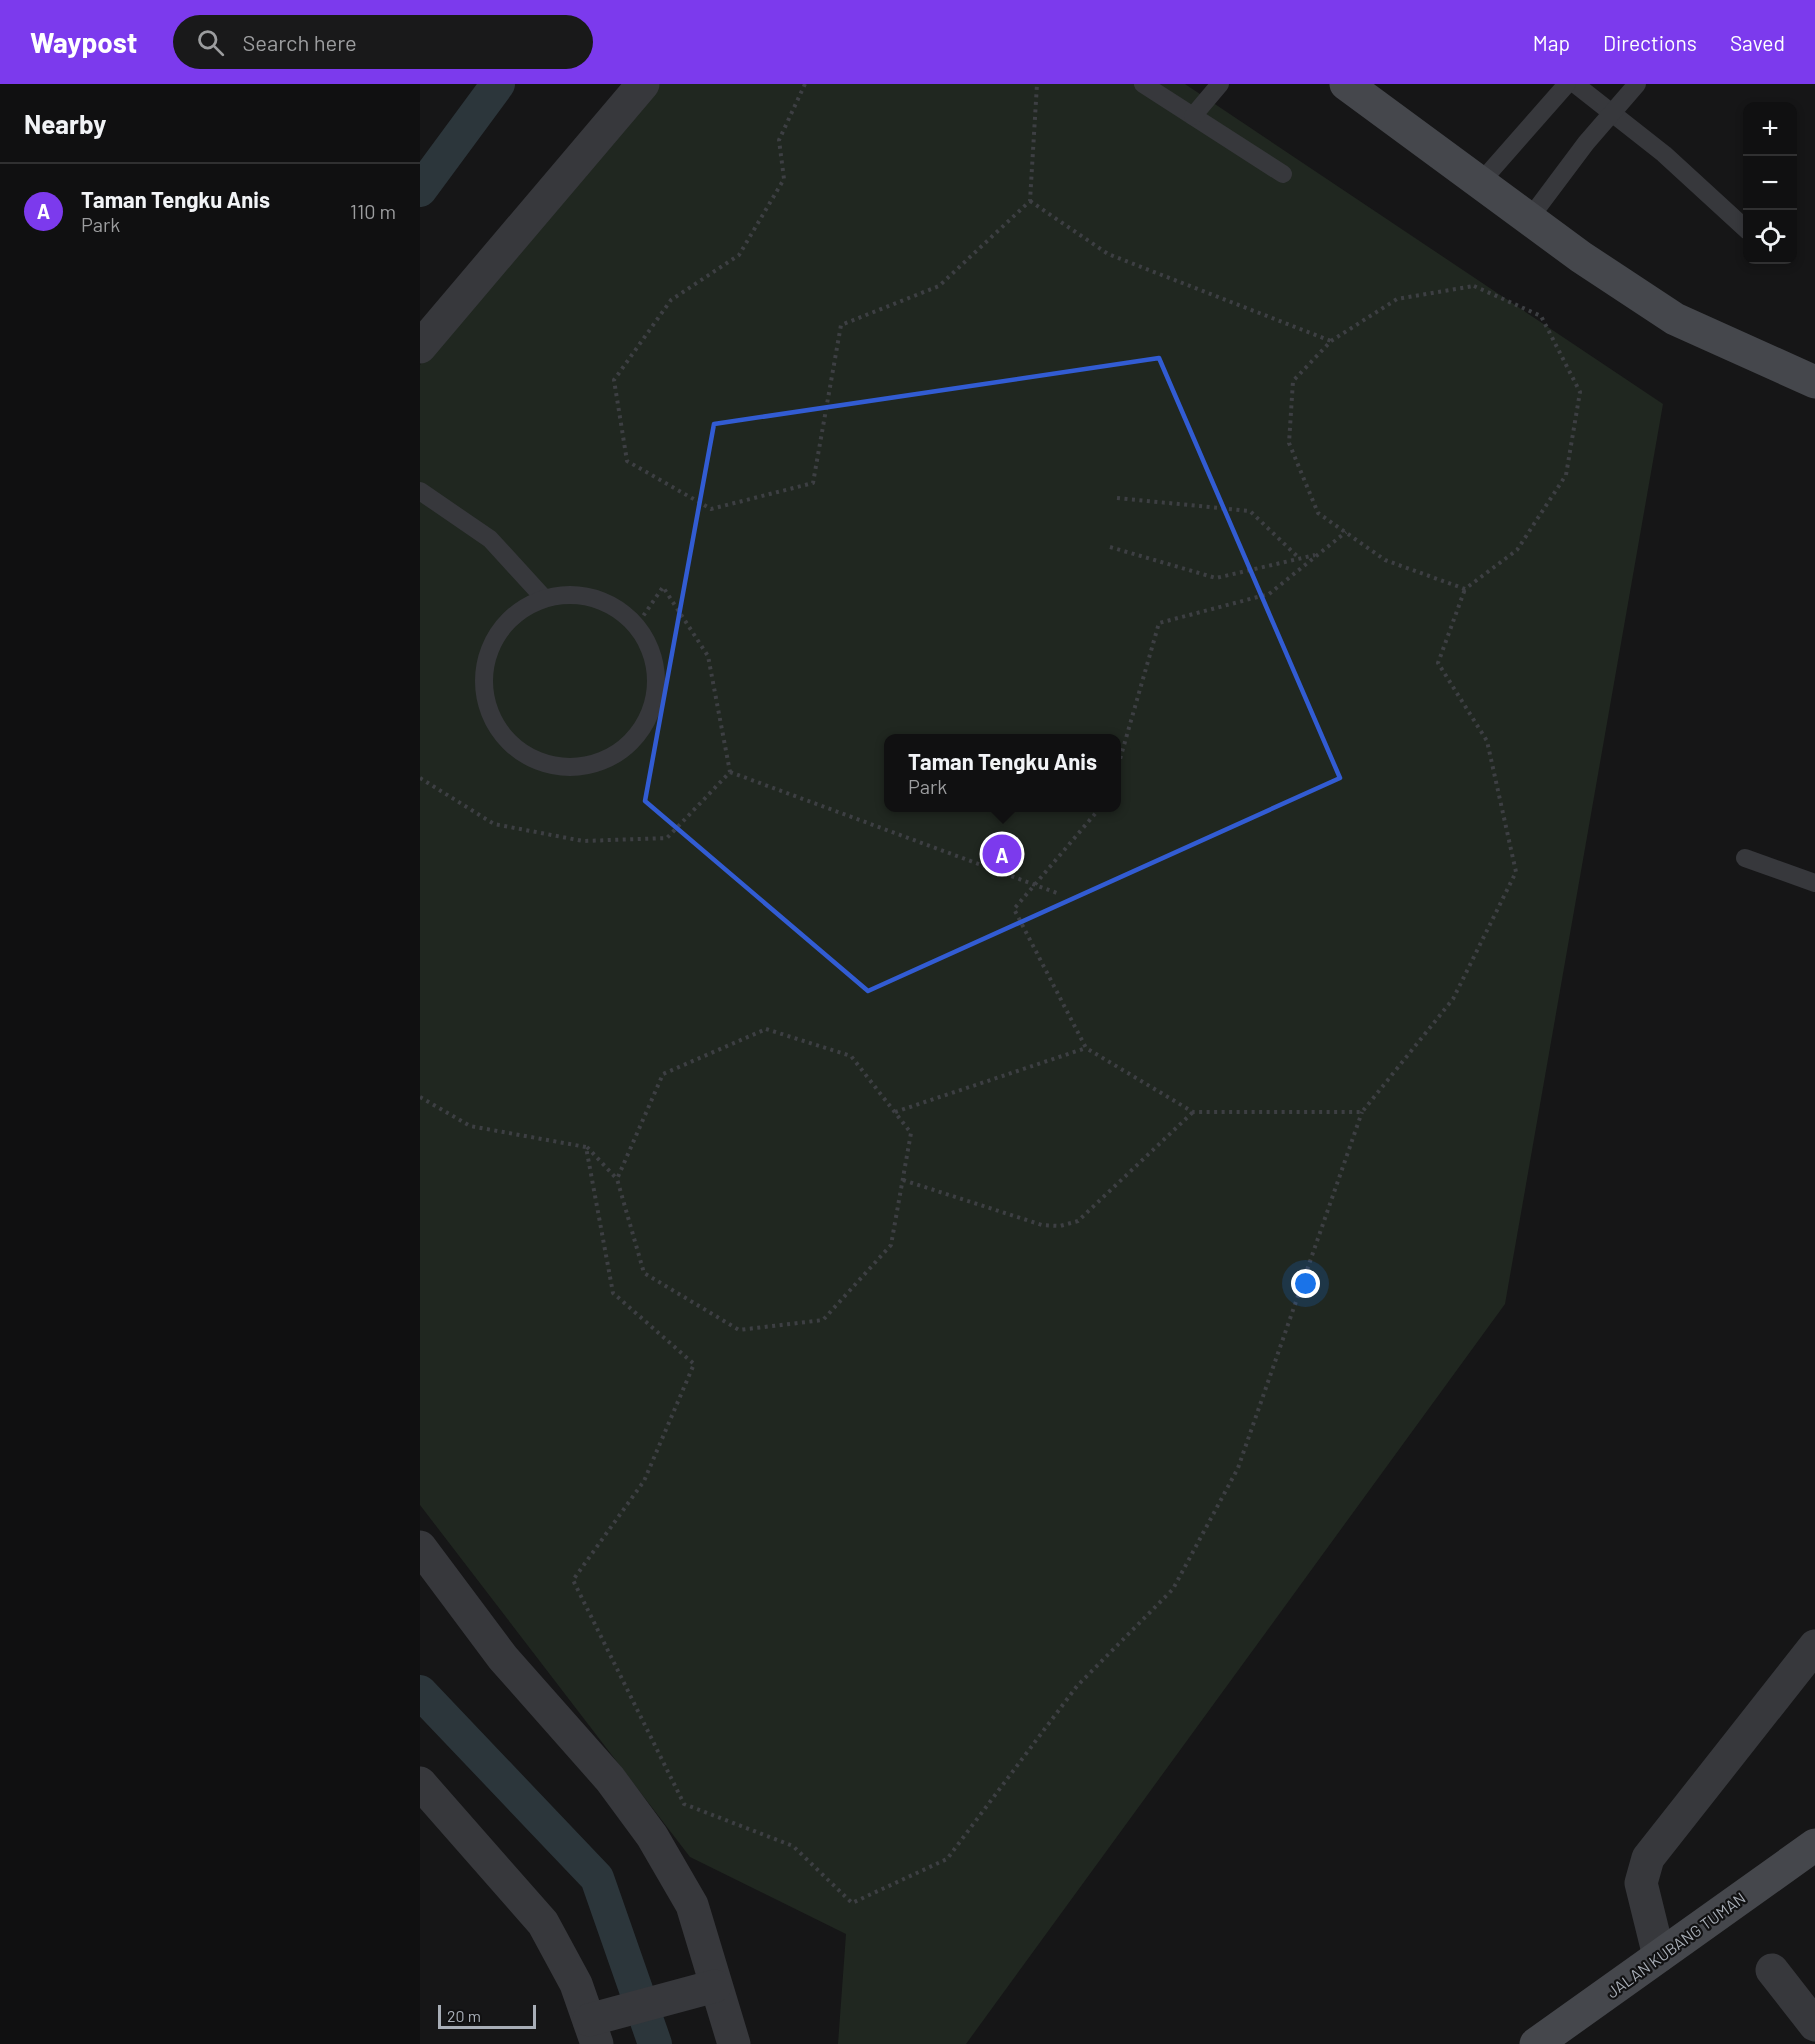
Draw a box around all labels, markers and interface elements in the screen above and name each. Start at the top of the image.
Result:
search box [173,15,593,69]
text: Waypost [30,25,137,59]
icon: search [194,26,227,59]
text: Search here [242,29,357,55]
text: Map [1533,30,1570,55]
text: Directions [1603,30,1697,55]
text: Saved [1730,30,1785,55]
map controls [1743,102,1797,264]
button: + [1743,102,1797,156]
text: Nearby [24,108,106,139]
button: − [1743,156,1797,210]
text: Taman Tengku Anis [81,186,270,212]
text: A [37,199,50,223]
text: 110 m [350,199,396,223]
button: locate [1743,210,1797,264]
text: Park [81,212,120,236]
popup [884,734,1121,812]
text: Taman Tengku Anis [908,748,1097,774]
text: Park [908,774,947,798]
pin: A [982,832,1022,876]
your location [1291,1269,1320,1298]
street label: JALAN KUBANG TUMAN [1603,1888,1749,2001]
scale bar [438,2002,536,2030]
text: 20 m [447,2006,481,2025]

